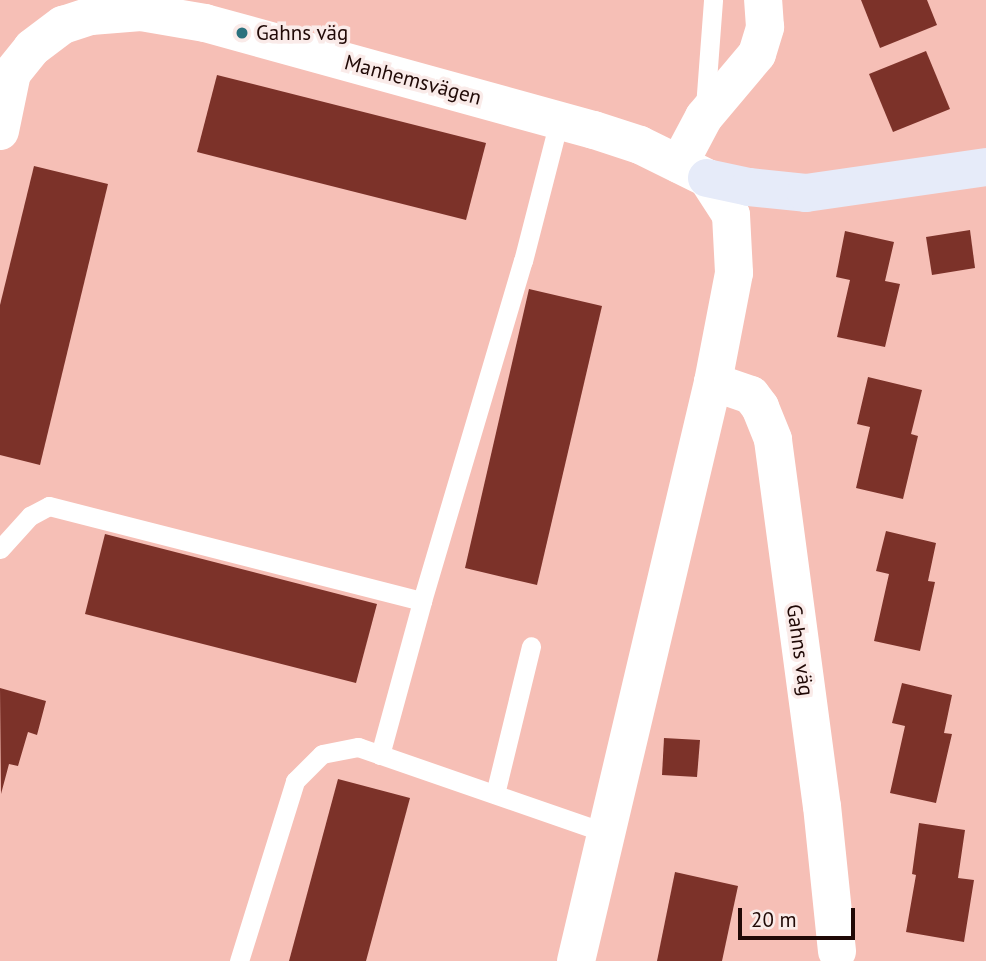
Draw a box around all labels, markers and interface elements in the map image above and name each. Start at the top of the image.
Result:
place label: Gahns väg [256,20,349,46]
marker: Gahns väg [234,25,250,41]
street label: Manhemsvägen [342,50,484,110]
street label: Gahns väg [781,602,819,698]
scale bar [741,894,858,938]
text: 20 m [751,906,797,933]

